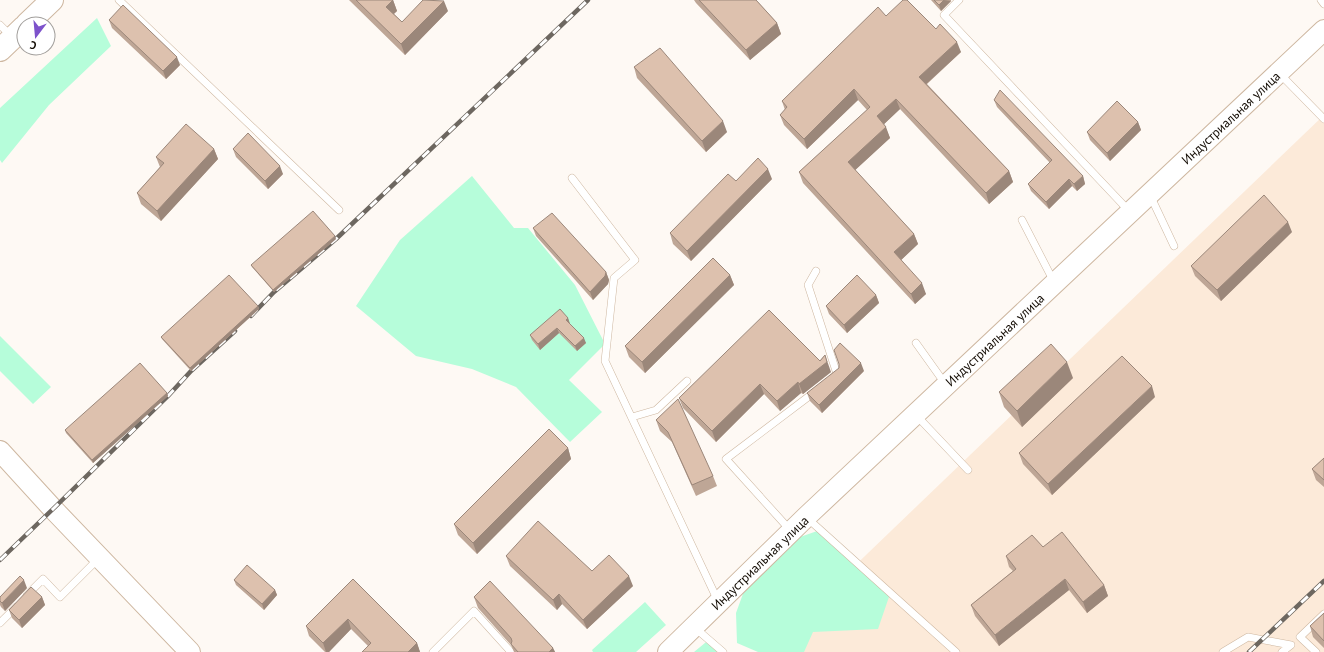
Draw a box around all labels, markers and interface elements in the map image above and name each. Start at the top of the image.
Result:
north arrow [16,16,56,56]
text: С [28,38,38,53]
street label: Индустриальная улица [1178,68,1284,168]
street label: Индустриальная улица [942,290,1048,390]
street label: Индустриальная улица [708,512,812,614]

